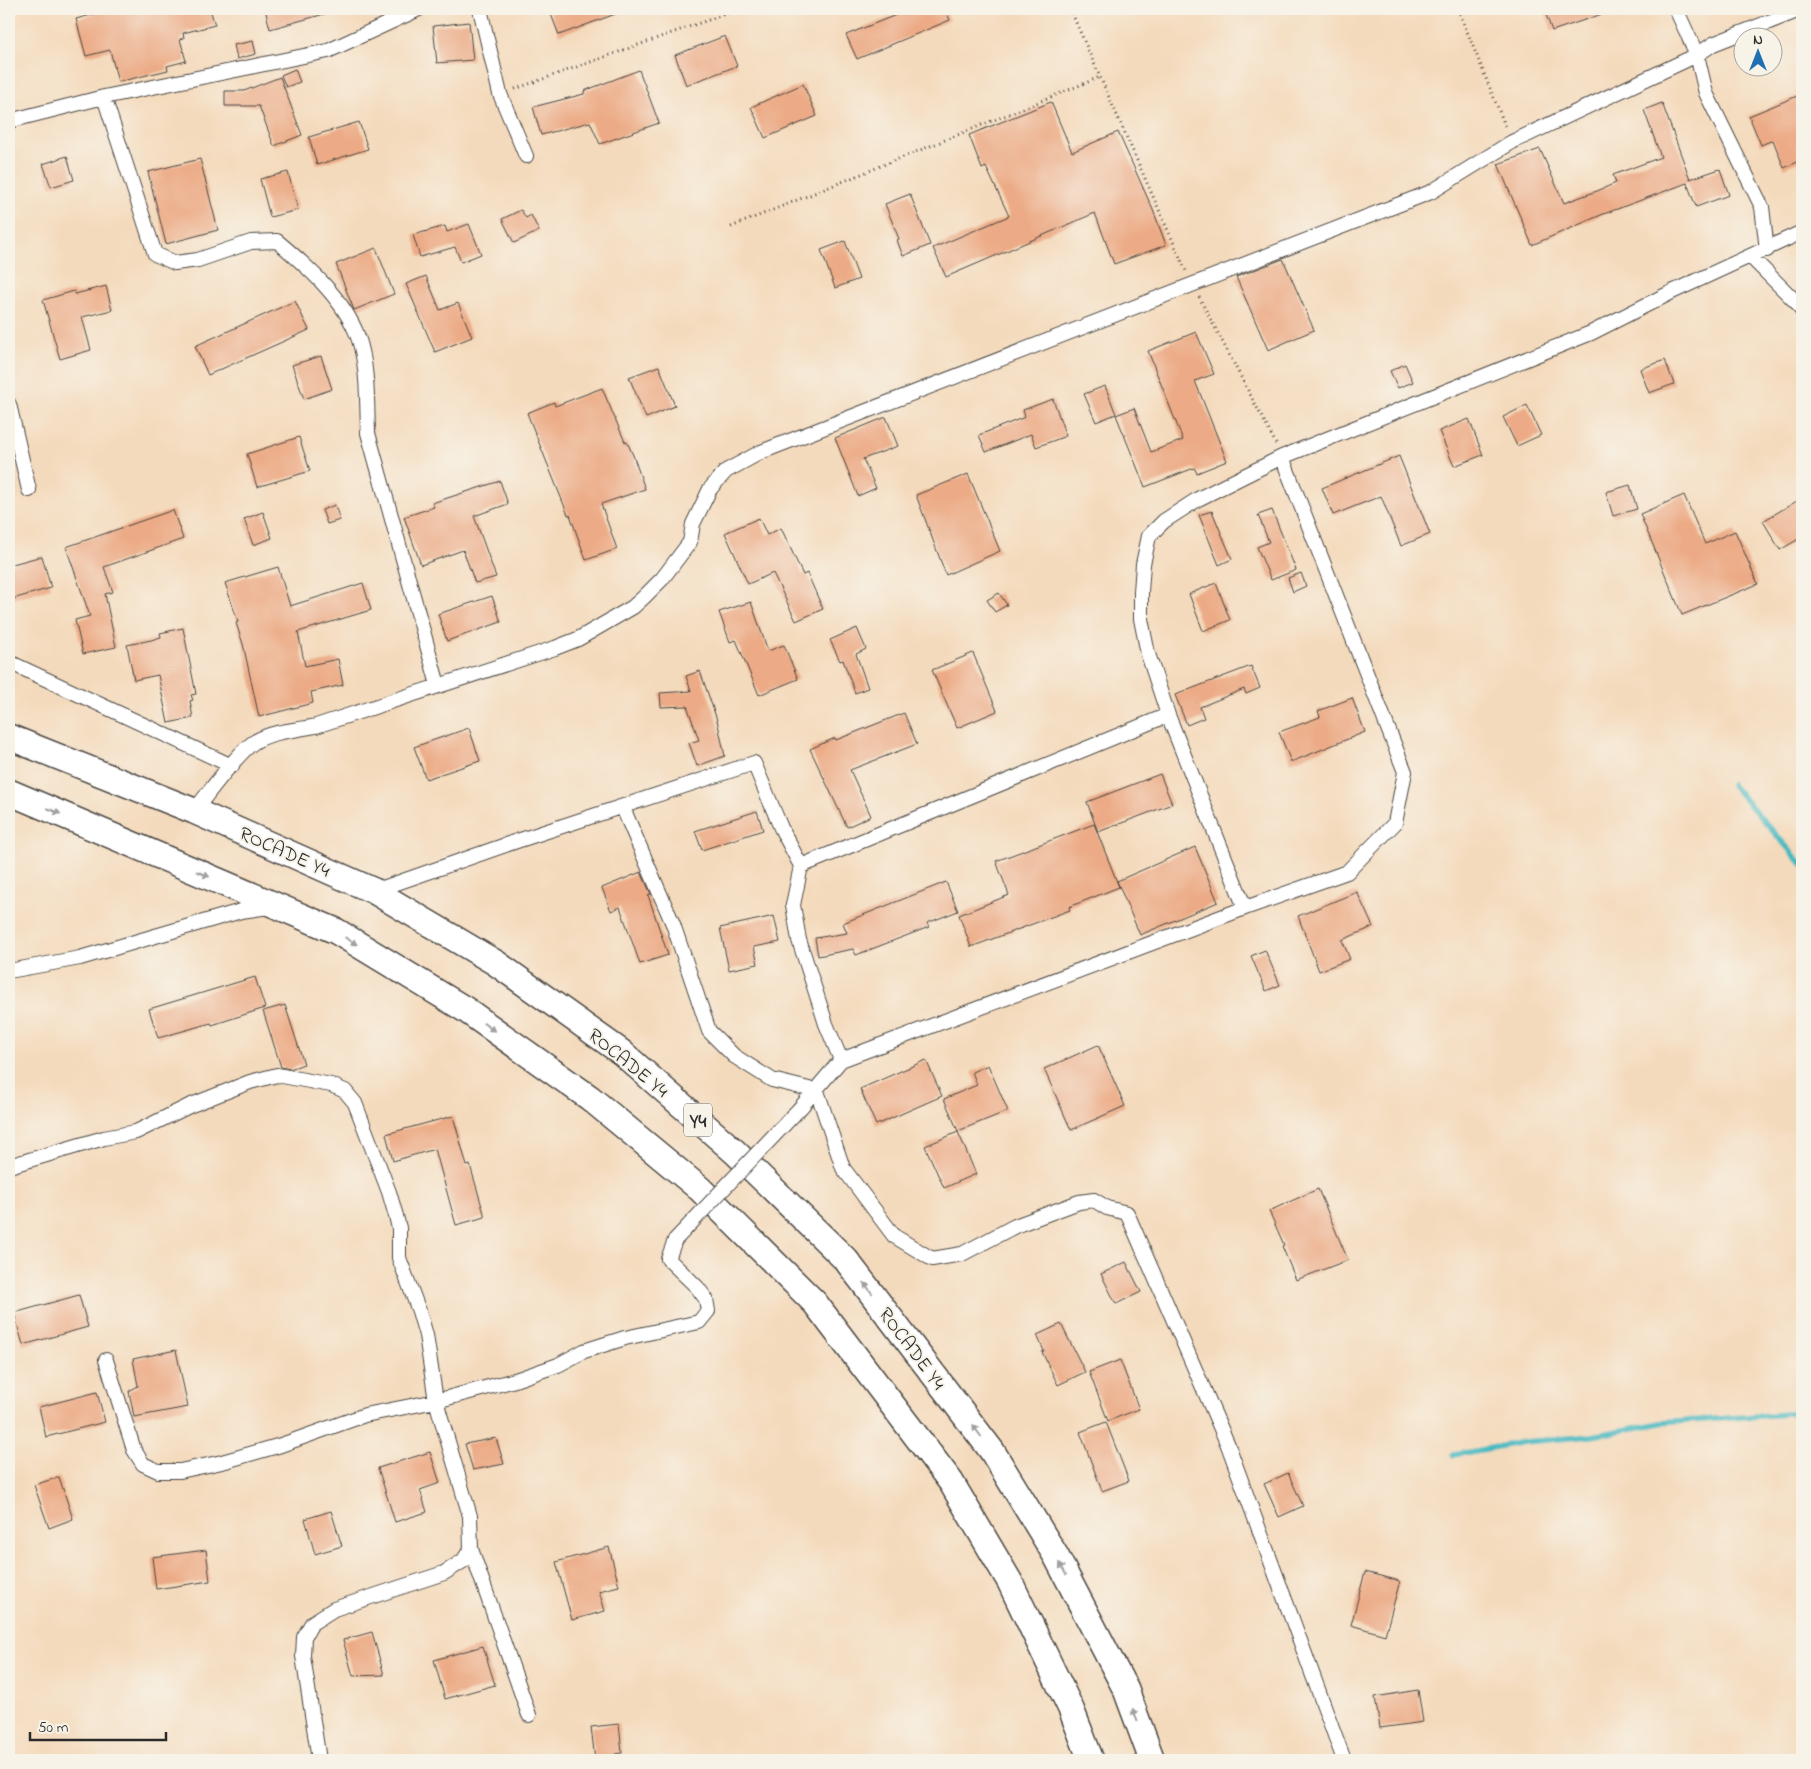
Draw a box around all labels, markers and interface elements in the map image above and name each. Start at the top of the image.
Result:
north arrow [1734,28,1784,78]
text: N [1753,30,1763,51]
one-way arrow [47,807,61,815]
street label: ROCADE Y4 [234,820,334,886]
one-way arrow [196,871,210,879]
one-way arrow [345,936,358,945]
one-way arrow [482,1022,496,1032]
street label: ROCADE Y4 [581,1022,674,1106]
road number: Y4 [684,1104,712,1136]
one-way arrow [862,1282,873,1295]
street label: ROCADE Y4 [870,1302,952,1397]
one-way arrow [972,1425,983,1438]
one-way arrow [1059,1562,1067,1577]
one-way arrow [1131,1707,1138,1722]
scale bar [30,1709,166,1741]
text: 50 m [38,1717,69,1739]

